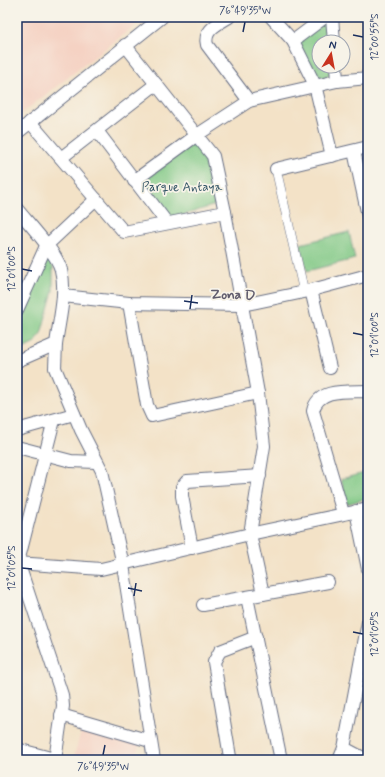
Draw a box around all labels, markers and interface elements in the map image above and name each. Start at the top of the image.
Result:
text: 76°49'35"W [219,4,271,18]
text: 12°00'55"S [368,13,382,61]
north arrow [311,34,351,74]
text: N [328,38,338,53]
park label: Parque Antaya [142,179,223,196]
text: 12°01'00"S [5,246,19,292]
district label: Zona D [211,286,255,304]
text: 12°01'00"S [368,312,382,358]
text: 12°01'05"S [5,545,19,591]
text: 12°01'05"S [368,611,382,657]
text: 76°49'35"W [77,760,129,774]

